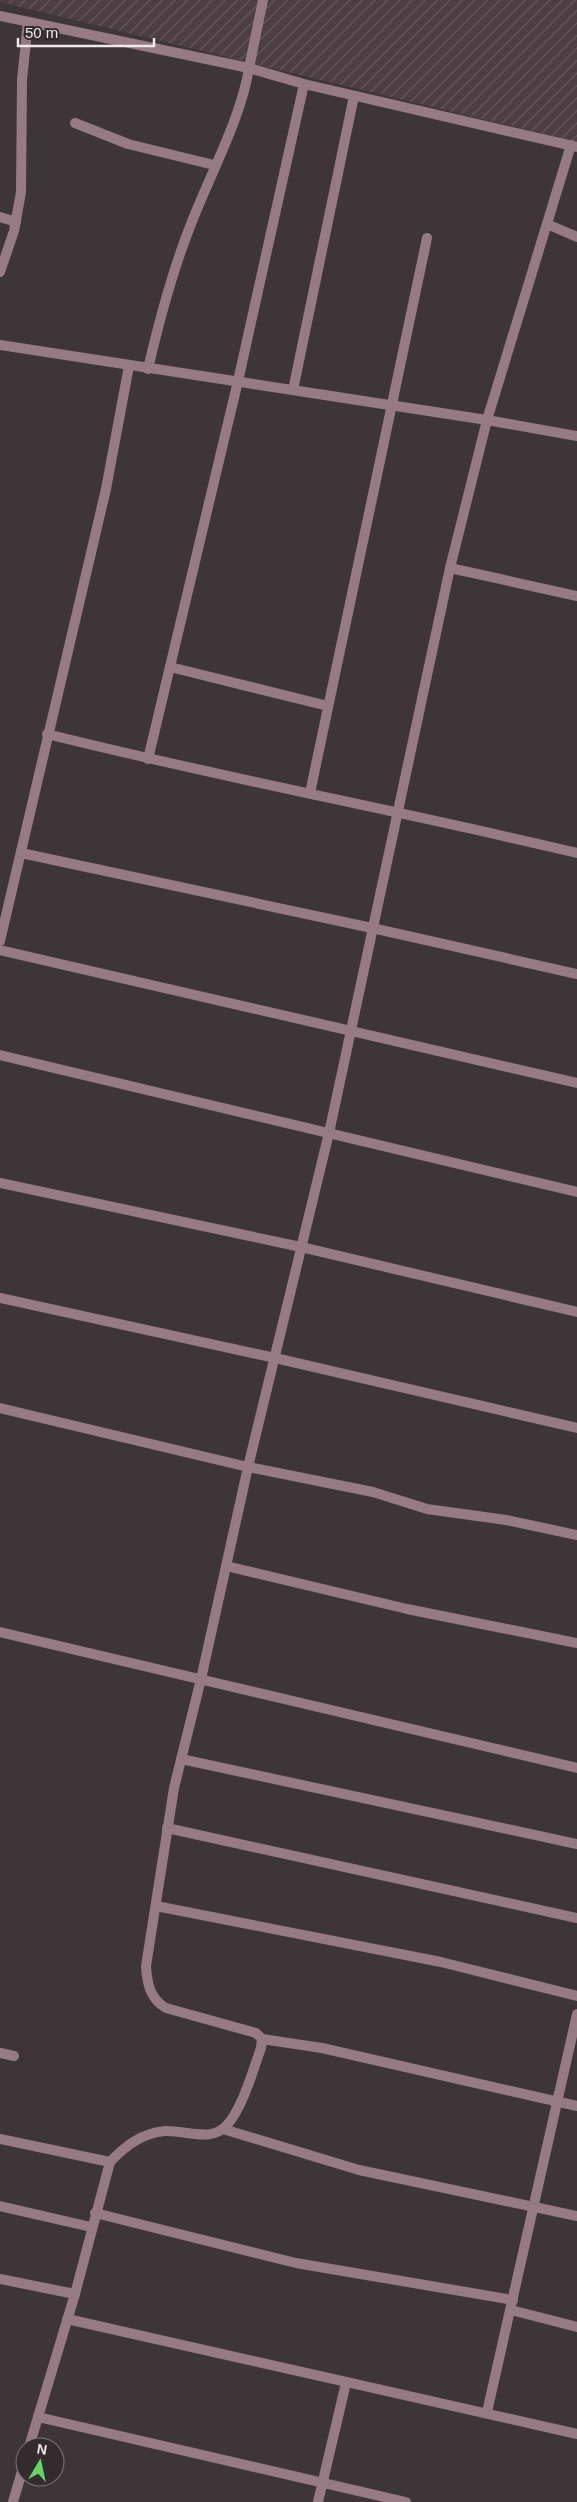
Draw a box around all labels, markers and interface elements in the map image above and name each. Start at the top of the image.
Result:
scale bar [18,15,154,47]
text: 50 m [25,24,58,41]
north arrow [15,2437,65,2487]
text: N [36,2440,48,2458]

